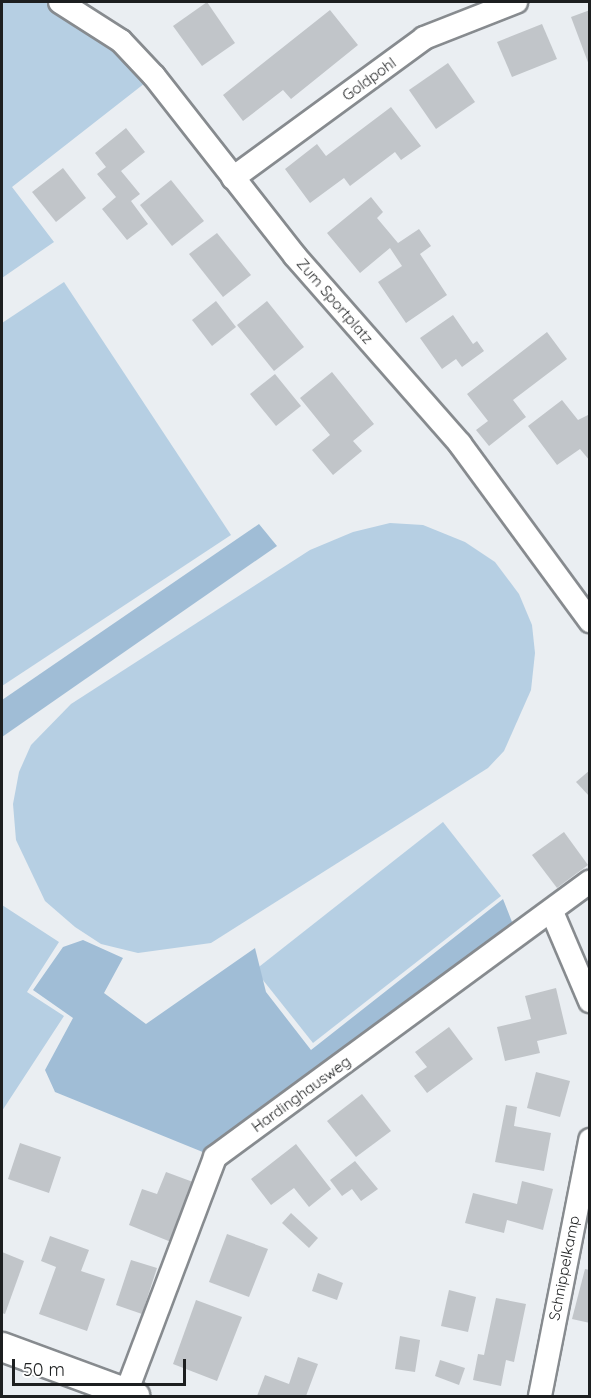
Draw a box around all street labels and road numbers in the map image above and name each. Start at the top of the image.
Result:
street label: Goldpohl [339,53,399,105]
street label: Zum Sportplatz [293,255,377,347]
street label: Hardinghausweg [248,1052,354,1136]
street label: Schnippelkamp [545,1214,583,1322]

